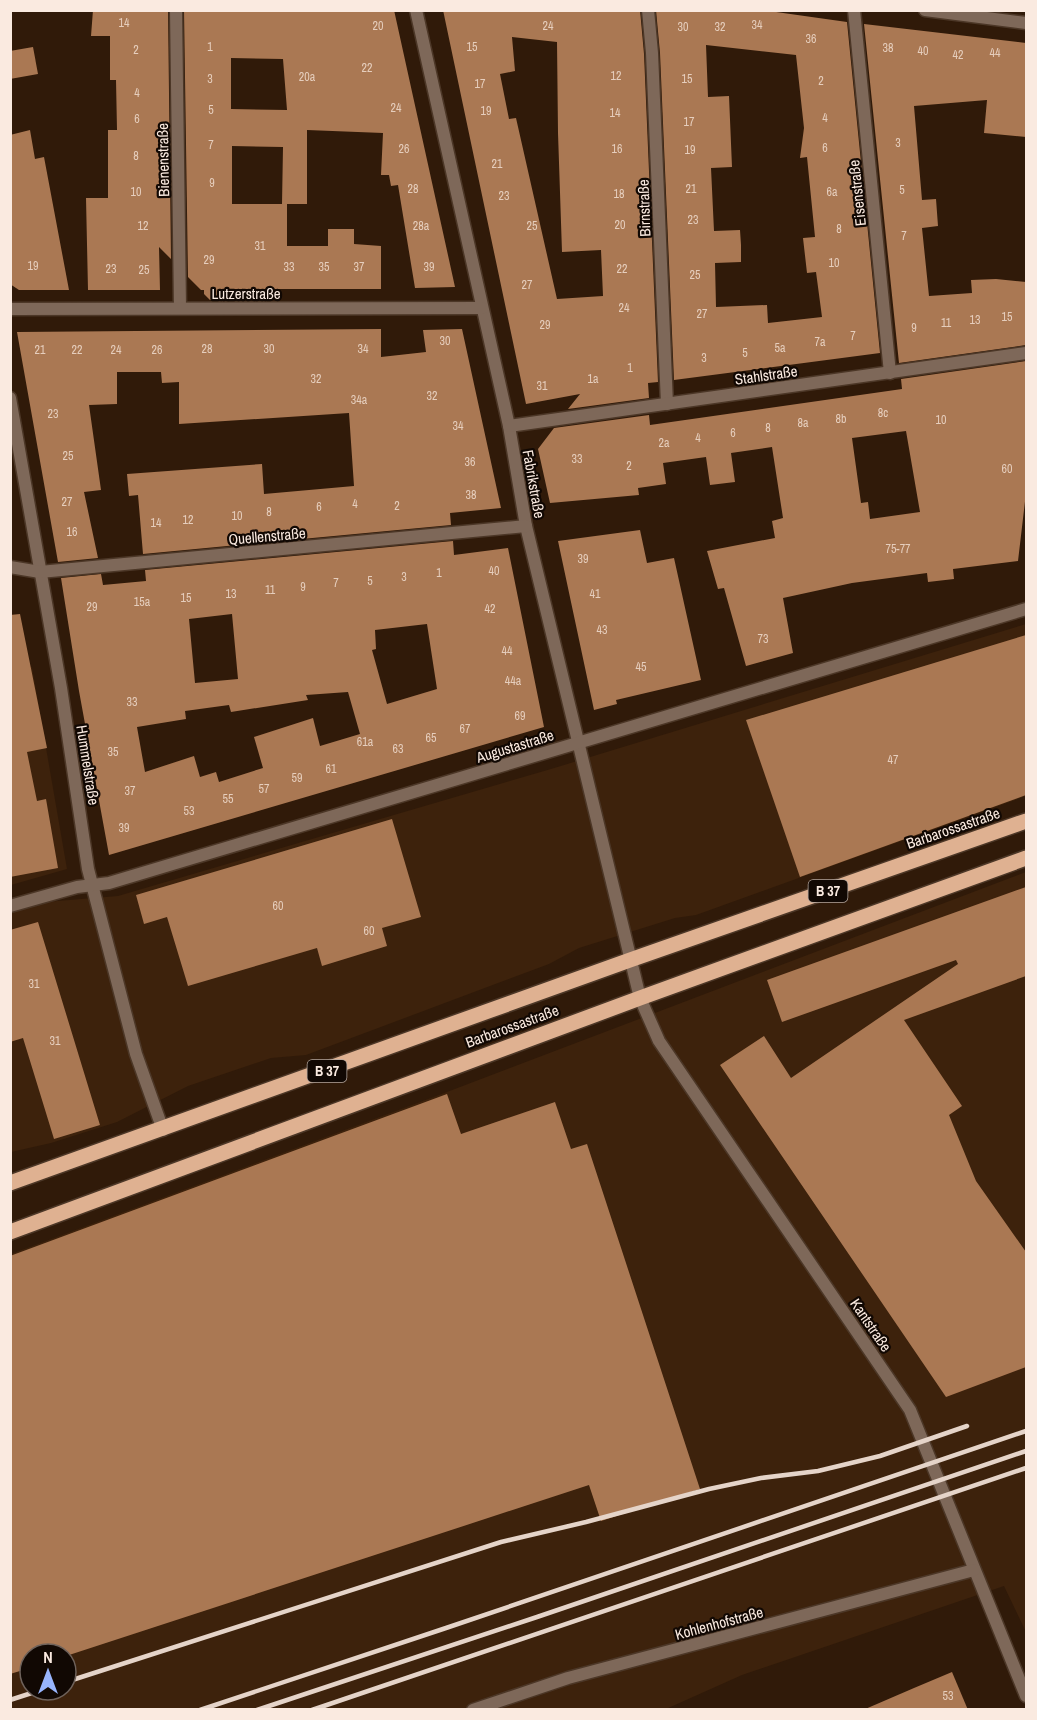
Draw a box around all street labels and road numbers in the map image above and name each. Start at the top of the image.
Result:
street label: Bienenstraße [152,123,174,197]
street label: Eisenstraße [843,159,871,227]
street label: Birnstraße [632,179,655,237]
street label: Lutzerstraße [211,283,281,304]
street label: Stahlstraße [733,360,799,390]
street label: Fabrikstraße [518,448,550,520]
street label: Quellenstraße [228,522,307,550]
street label: Hummelstraße [71,724,105,807]
street label: Augustastraße [473,724,556,768]
street label: Barbarossastraße [903,802,1003,854]
road number: B 37 [808,880,848,902]
street label: Barbarossastraße [462,999,562,1053]
road number: B 37 [308,1060,346,1082]
street label: Kantstraße [845,1294,897,1356]
street label: Kohlenhofstraße [673,1601,765,1645]

